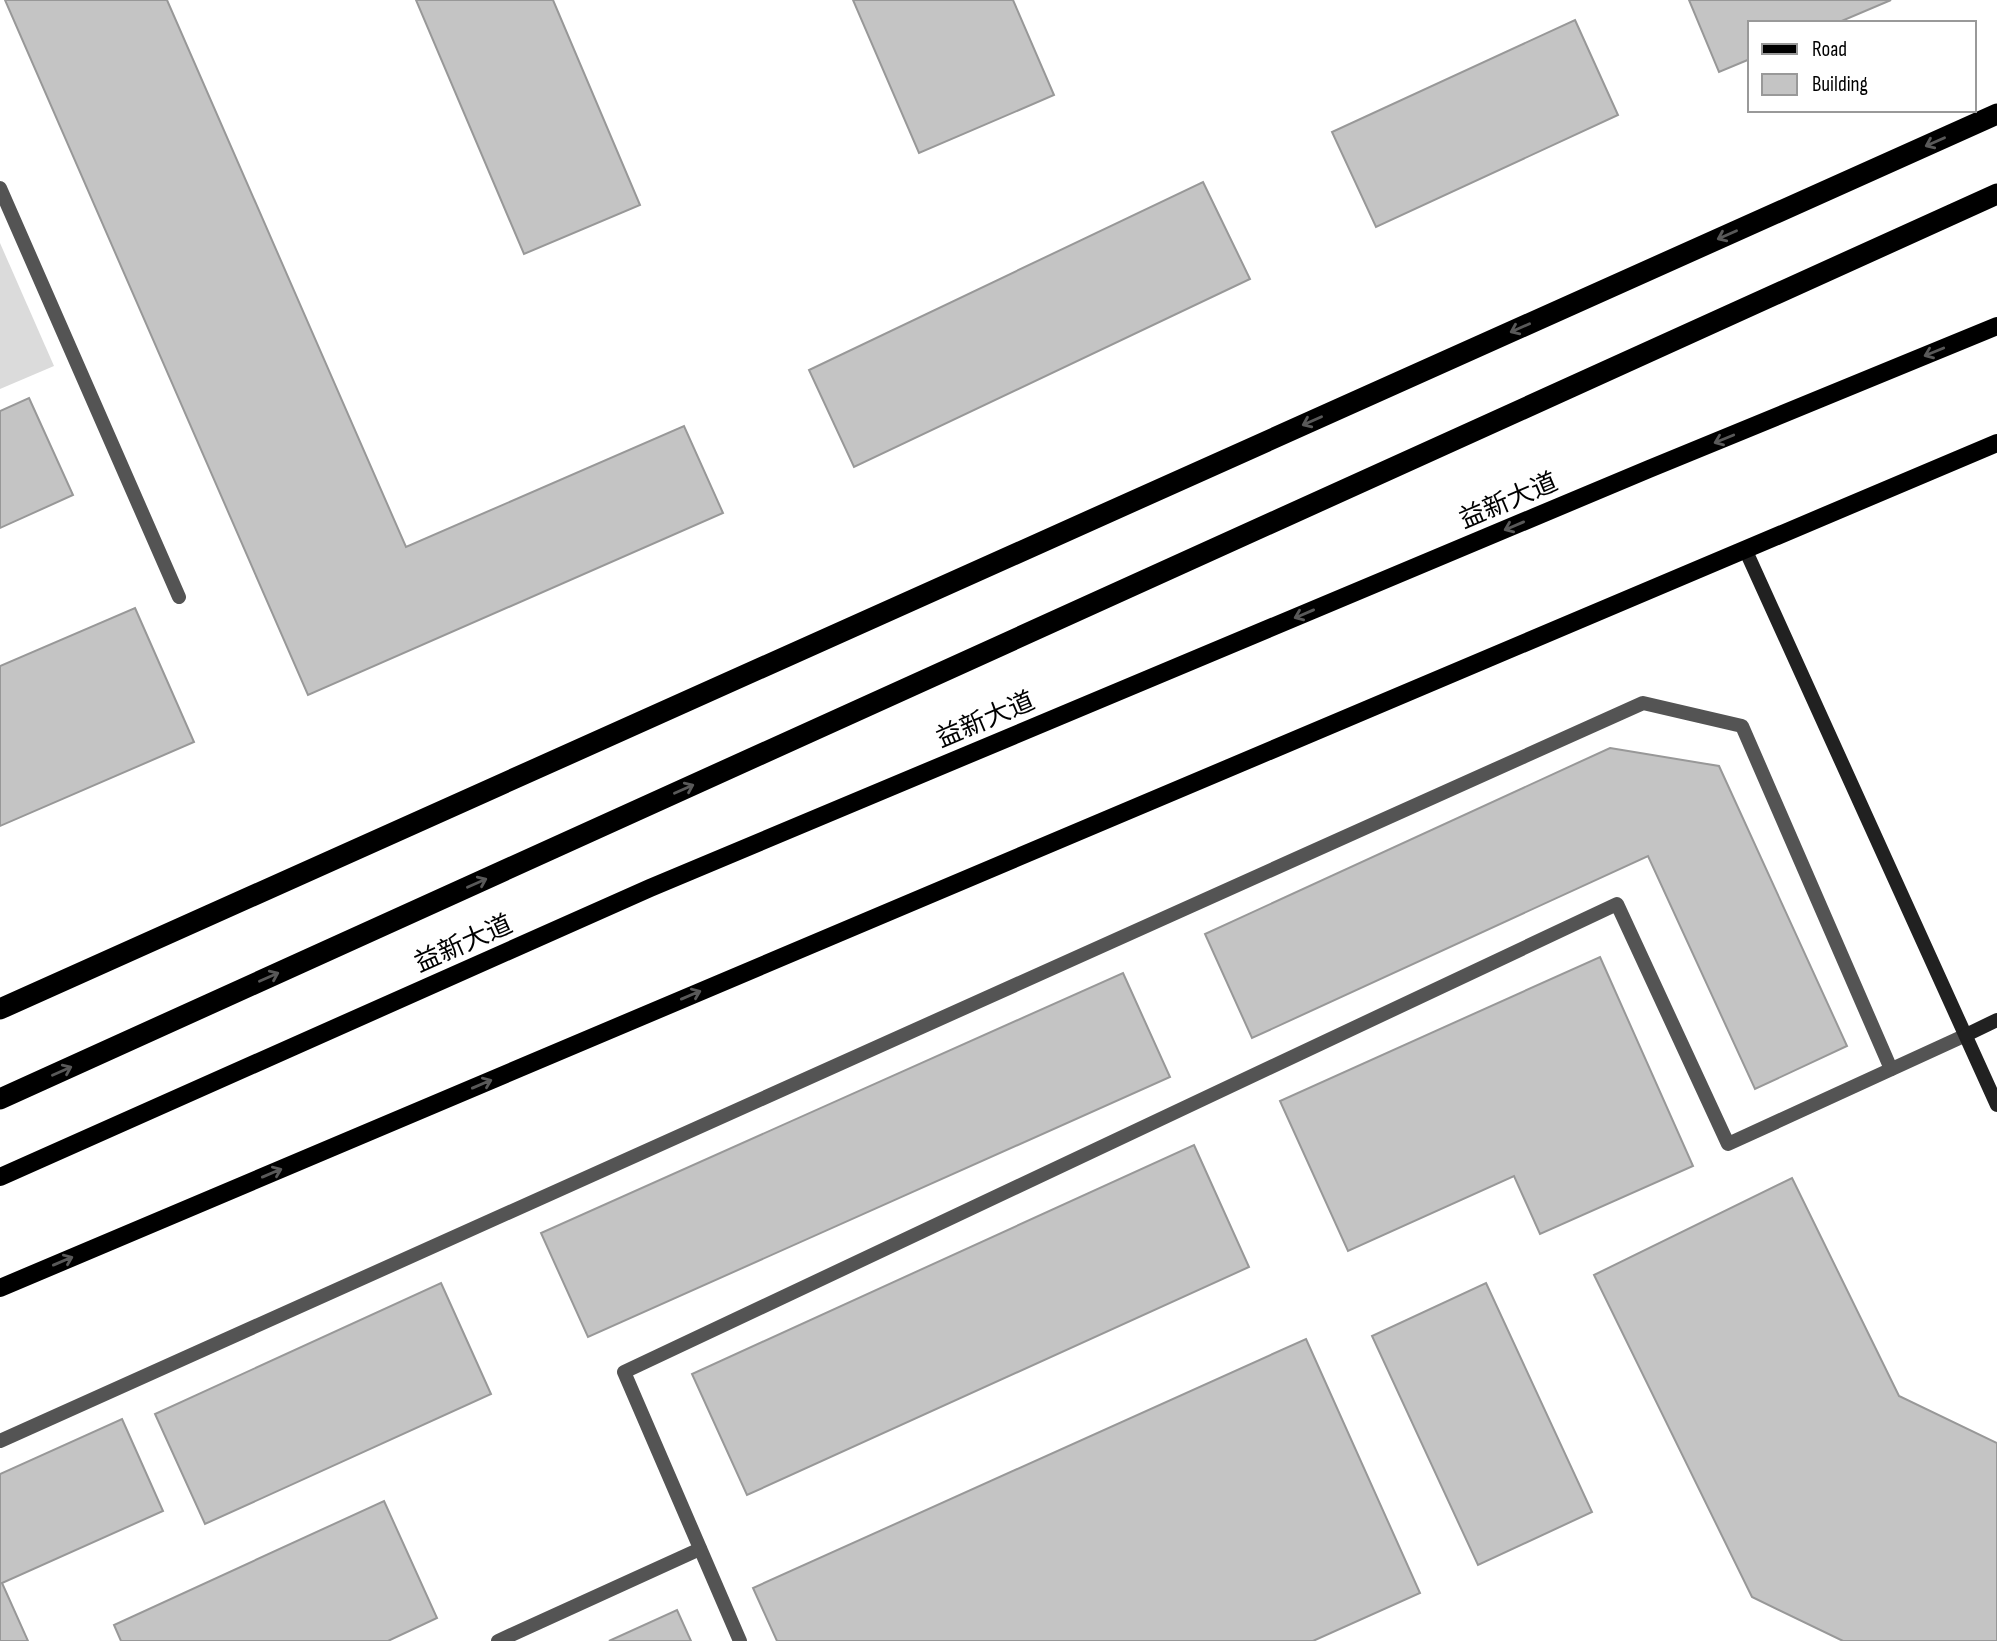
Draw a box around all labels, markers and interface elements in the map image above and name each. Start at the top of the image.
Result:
legend [1748,21,1976,112]
text: Road [1812,37,1847,62]
text: Building [1812,72,1868,97]
one-way arrow [1925,136,1946,149]
one-way arrow [1717,229,1738,242]
one-way arrow [1509,322,1531,335]
one-way arrow [1924,346,1945,359]
one-way arrow [1302,415,1323,428]
one-way arrow [1713,433,1735,446]
street label: 益新大道 [1455,467,1563,536]
one-way arrow [1503,520,1525,533]
one-way arrow [1293,608,1315,621]
street label: 益新大道 [932,686,1040,755]
one-way arrow [673,782,694,795]
one-way arrow [465,876,487,889]
street label: 益新大道 [410,909,517,980]
one-way arrow [258,970,280,983]
one-way arrow [680,988,702,1001]
one-way arrow [51,1064,72,1077]
one-way arrow [471,1077,492,1090]
one-way arrow [261,1166,283,1179]
one-way arrow [52,1254,73,1267]

